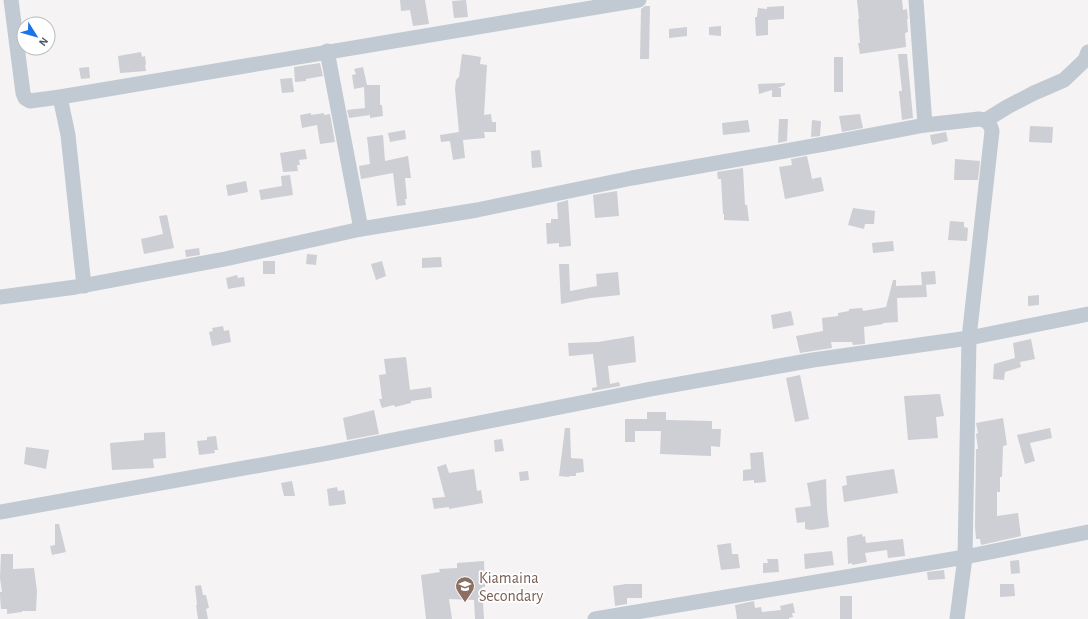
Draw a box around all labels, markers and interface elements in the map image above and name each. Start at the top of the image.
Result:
north arrow [16,16,56,56]
text: N [37,35,50,48]
place label: Kiamaina Secondary [479,570,544,605]
school or university icon: Kiamaina Secondary [454,575,476,603]

